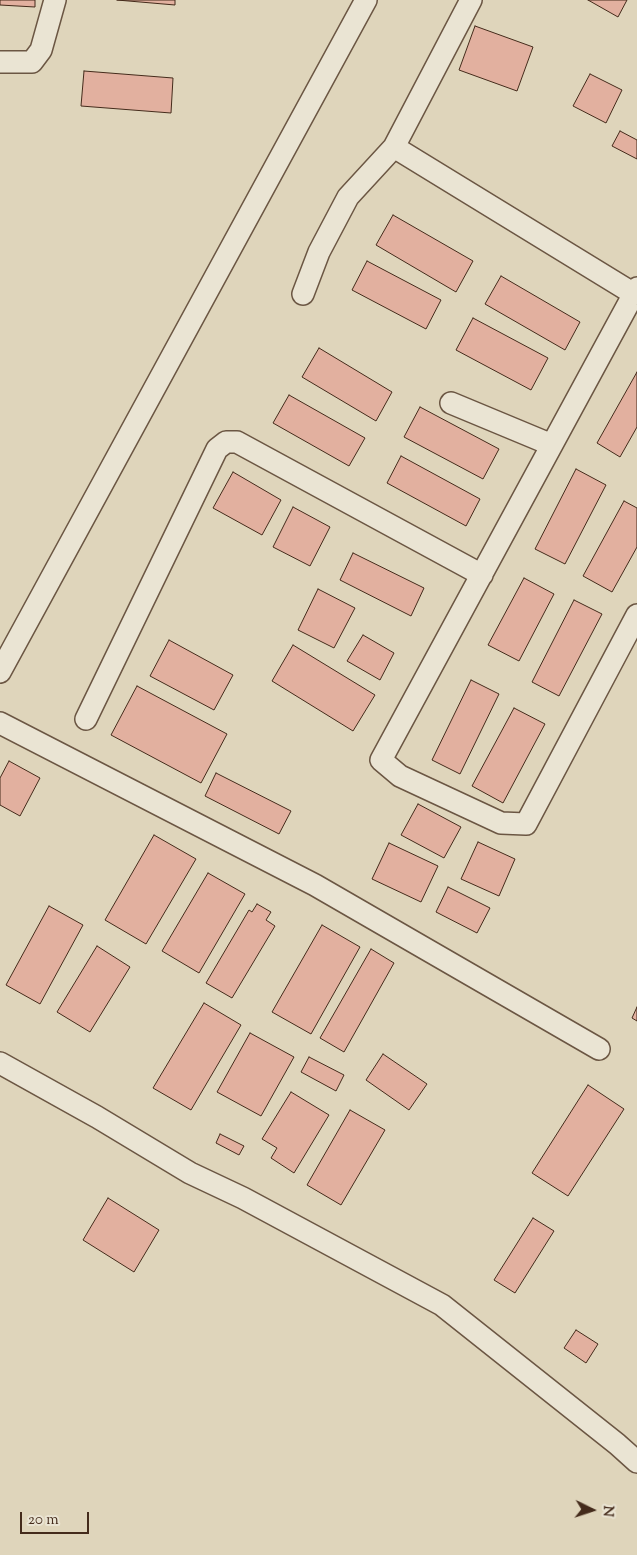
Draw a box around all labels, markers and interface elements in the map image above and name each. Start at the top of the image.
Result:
north arrow [567,1485,617,1535]
scale bar [22,1502,91,1534]
text: N [597,1505,617,1517]
text: 20 m [28,1510,59,1531]

